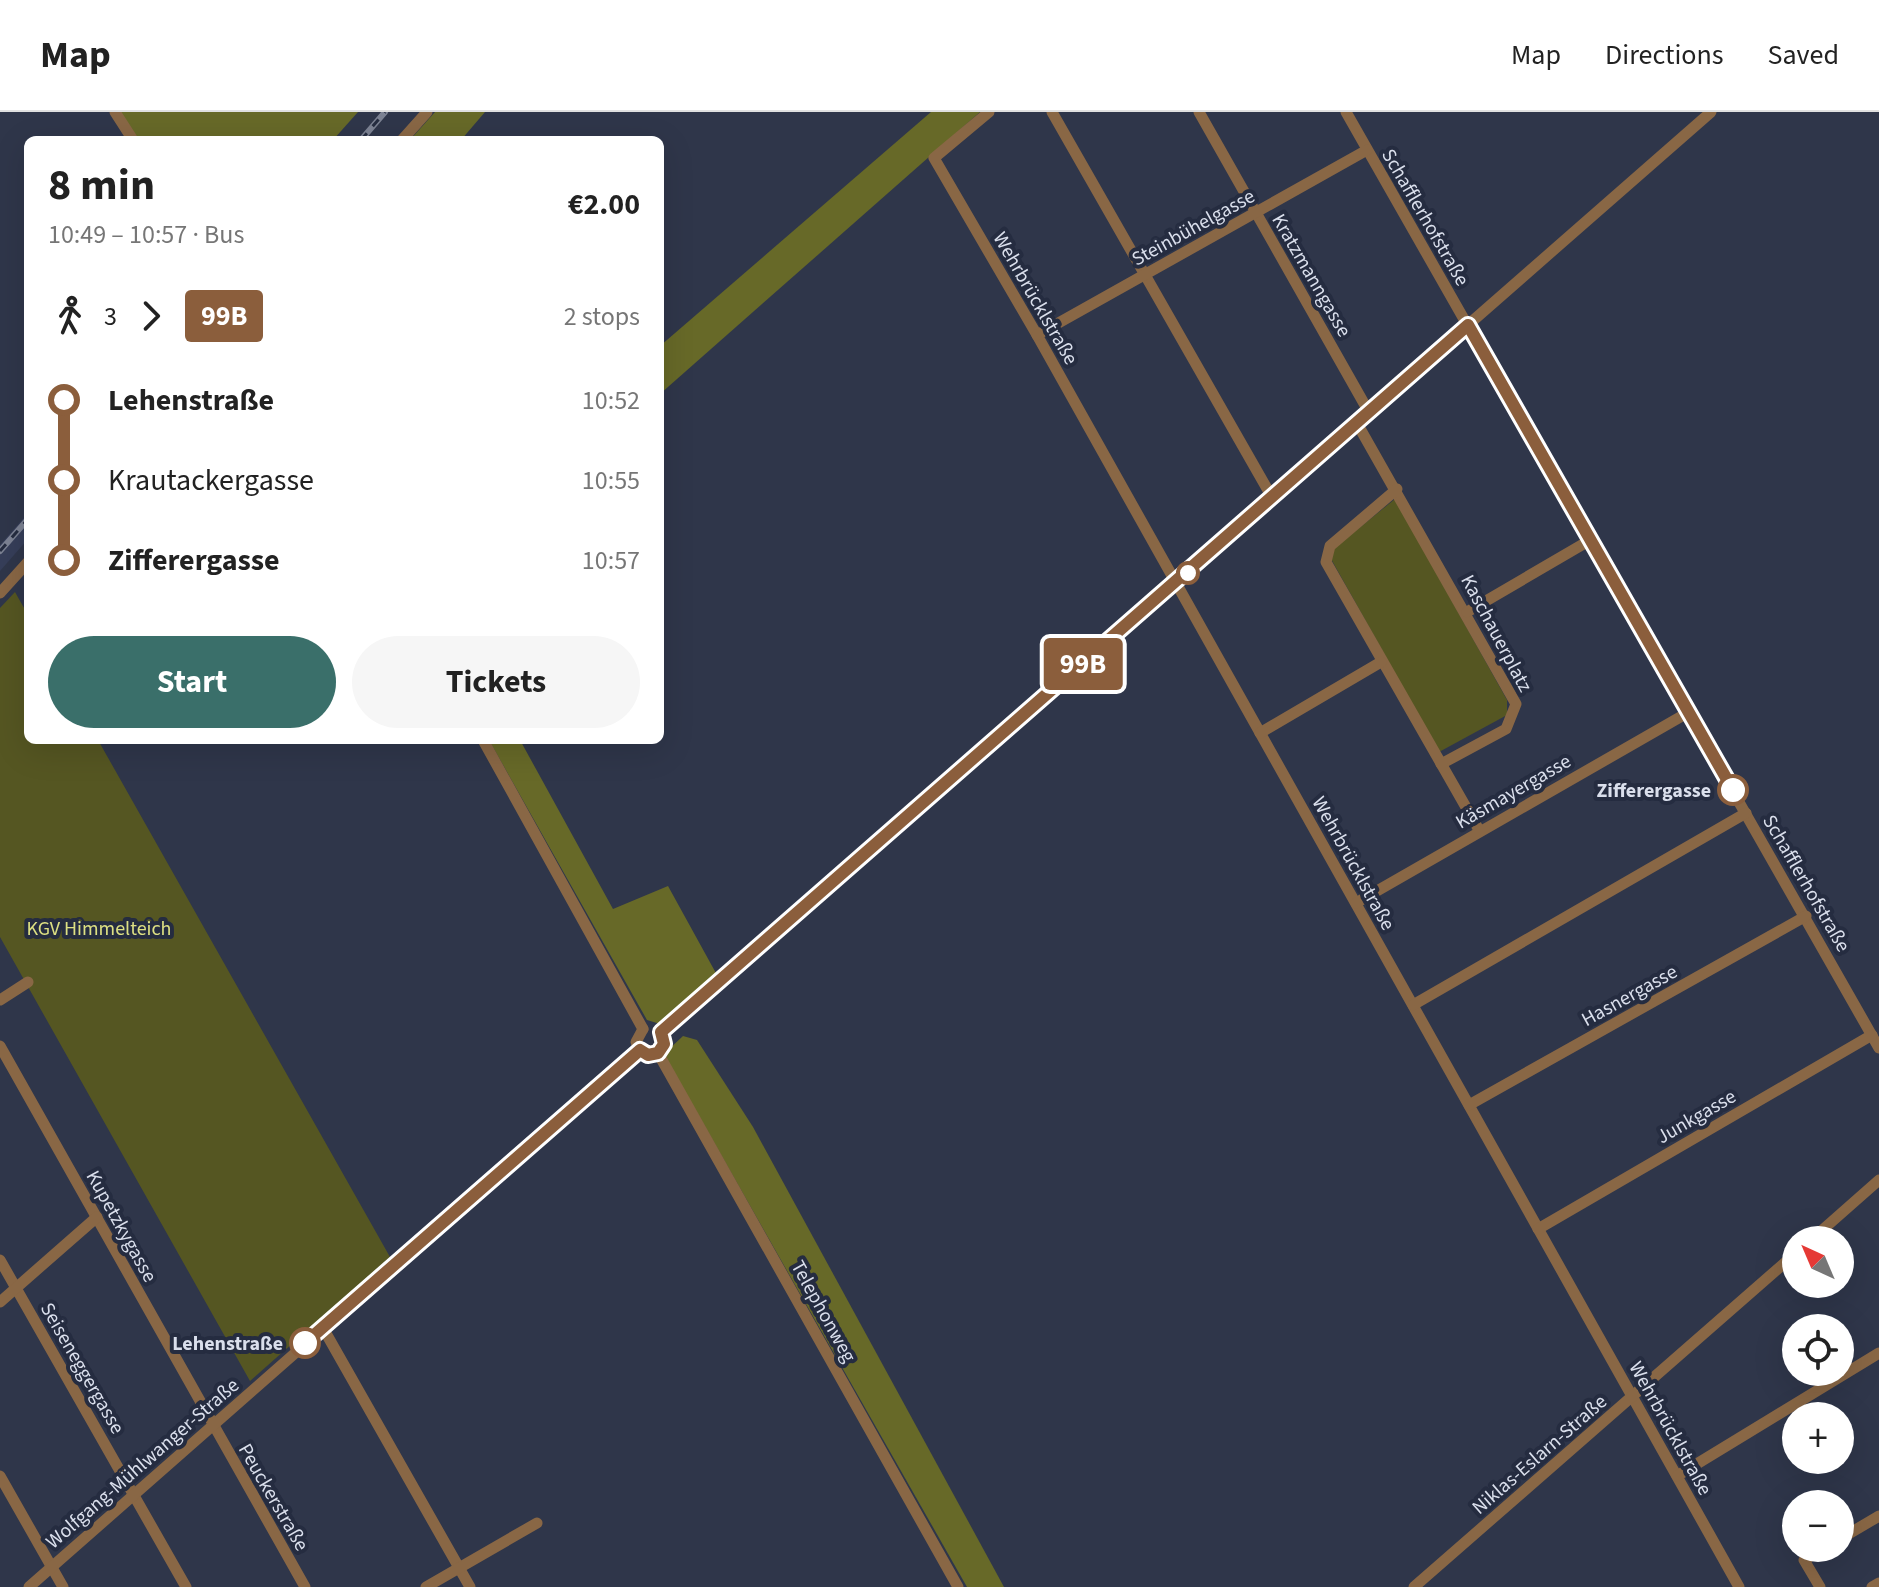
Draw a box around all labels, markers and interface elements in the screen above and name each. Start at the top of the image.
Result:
text: Map [40,28,111,82]
text: Map [1511,35,1561,75]
text: Directions [1605,35,1724,75]
text: Saved [1768,35,1839,75]
street label: Schafflerhofstraße [1374,144,1476,291]
text: 8 min [48,154,155,217]
street label: Steinbühelgasse [1127,182,1260,273]
text: €2.00 [568,183,640,226]
street label: Kratzmanngasse [1264,209,1358,342]
text: 10:49 – 10:57 · Bus [48,216,244,253]
street label: Wehrbrücklstraße [986,227,1085,370]
icon: walk [48,294,92,338]
icon: forward [129,294,173,338]
text: 99B [201,296,247,336]
text: 3 [104,298,117,335]
text: 2 stops [564,298,640,335]
text: Lehenstraße [108,379,274,422]
text: 10:52 [582,382,640,419]
text: Krautackergasse [108,459,314,502]
text: 10:55 [582,462,640,499]
text: Zifferergasse [108,539,280,582]
text: 10:57 [582,542,640,579]
unlabelled marker [1177,562,1199,584]
street label: Kaschauerplatz [1453,570,1539,697]
button: Start [48,636,336,728]
button: Tickets [352,636,640,728]
line badge: 99B [1037,638,1129,690]
text: 99B [1060,644,1106,684]
street label: Käsmayergasse [1451,747,1576,836]
marker: Zifferergasse [1718,775,1748,805]
place label: Zifferergasse [1597,777,1711,805]
street label: Wehrbrücklstraße [1305,791,1402,936]
street label: Schafflerhofstraße [1755,810,1857,957]
park label: KGV Himmelteich [26,915,172,943]
street label: Hasnergasse [1577,958,1683,1034]
street label: Junkgasse [1652,1083,1742,1151]
street label: Kupetzkygasse [79,1165,163,1288]
north arrow [1782,1226,1854,1298]
map controls [1782,1226,1854,1562]
street label: Telephonweg [784,1256,863,1367]
street label: Seiseneggergasse [33,1298,131,1439]
button: locate [1782,1314,1854,1386]
marker: Lehenstraße [290,1328,320,1358]
place label: Lehenstraße [172,1330,283,1358]
street label: Wehrbrücklstraße [1622,1356,1719,1501]
street label: Wolfgang-Mühlwanger-Straße [40,1372,245,1556]
street label: Niklas-Eslarn-Straße [1466,1388,1613,1521]
button: + [1782,1402,1854,1474]
street label: Peuckerstraße [231,1439,315,1556]
button: − [1782,1490,1854,1562]

